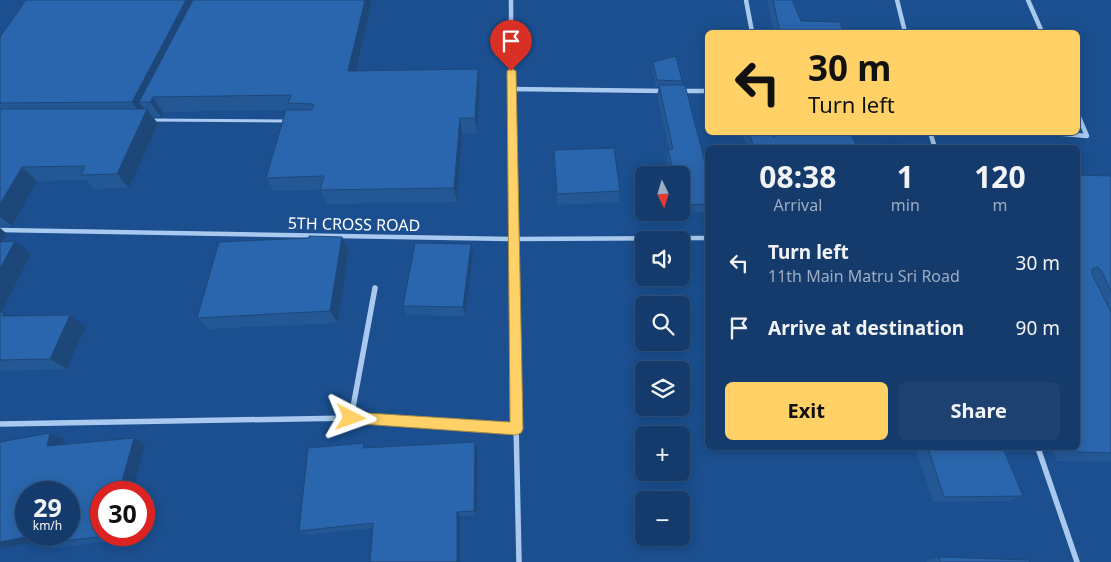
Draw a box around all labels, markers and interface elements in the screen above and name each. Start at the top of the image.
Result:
pin [490,20,532,71]
icon: arrive [497,27,525,55]
text: 30 m [808,44,891,91]
icon: left [725,50,790,115]
text: Turn left [808,89,895,119]
text: 08:38 [759,156,836,197]
text: 1 [897,156,914,197]
text: 120 [974,156,1026,197]
north arrow [635,166,690,221]
map controls [635,166,690,546]
text: Arrival [773,194,822,216]
text: min [891,194,920,216]
text: m [992,194,1007,216]
street label: 5TH CROSS ROAD [288,212,420,236]
button: sound [635,231,690,286]
text: Turn left [768,239,849,265]
icon: left [725,249,753,277]
text: 30 m [1016,250,1060,276]
text: 11th Main Matru Sri Road [768,265,960,287]
button: search [635,296,690,351]
icon: arrive [725,314,753,342]
text: Arrive at destination [768,315,964,341]
text: 90 m [1016,315,1060,341]
button: layers [635,361,690,416]
button: Exit [725,382,888,440]
button: Share [898,382,1060,440]
position arrow [324,391,376,443]
button: + [635,426,690,481]
speed limit sign: 30 [90,481,155,546]
text: 29 [33,490,62,524]
button: − [635,491,690,546]
text: km/h [33,517,62,534]

